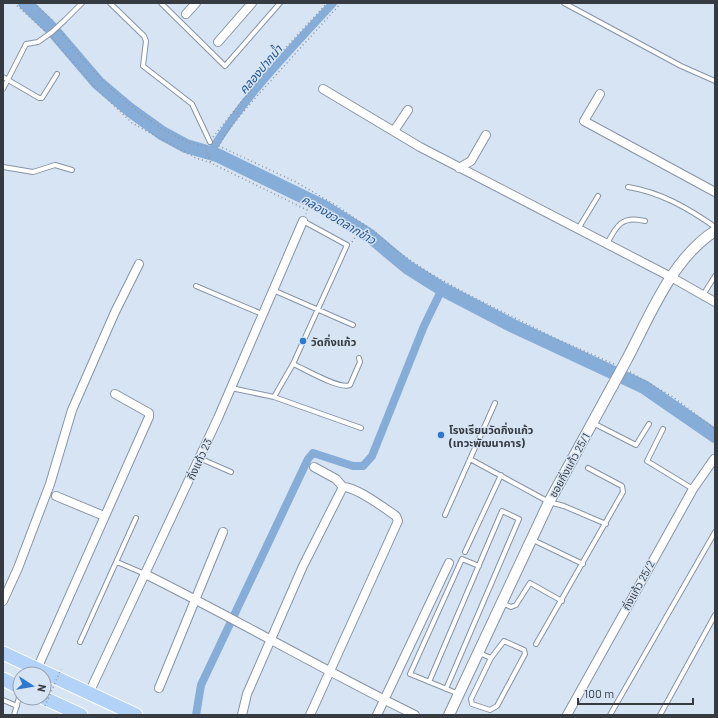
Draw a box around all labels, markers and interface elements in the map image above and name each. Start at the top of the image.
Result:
water label: คลองปากน้ำ [235,40,285,96]
water label: คลองชวดลากข้าว [300,191,379,247]
place label: วัดกิ่งแก้ว [311,334,357,348]
marker: วัดกิ่งแก้ว [298,336,308,346]
place label: โรงเรียนวัดกิ่งแก้ว (เทวะพัฒนาคาร) [448,422,534,449]
marker: โรงเรียนวัดกิ่งแก้ว (เทวะพัฒนาคาร) [436,430,446,440]
street label: ซอยกิ่งแก้ว 25/1 [546,430,592,500]
street label: กิ่งแก้ว 23 [183,436,214,482]
street label: กิ่งแก้ว 25/2 [619,558,657,612]
north arrow [12,666,52,706]
scale bar [578,680,693,706]
text: N [35,683,49,693]
text: 100 m [584,686,614,700]

